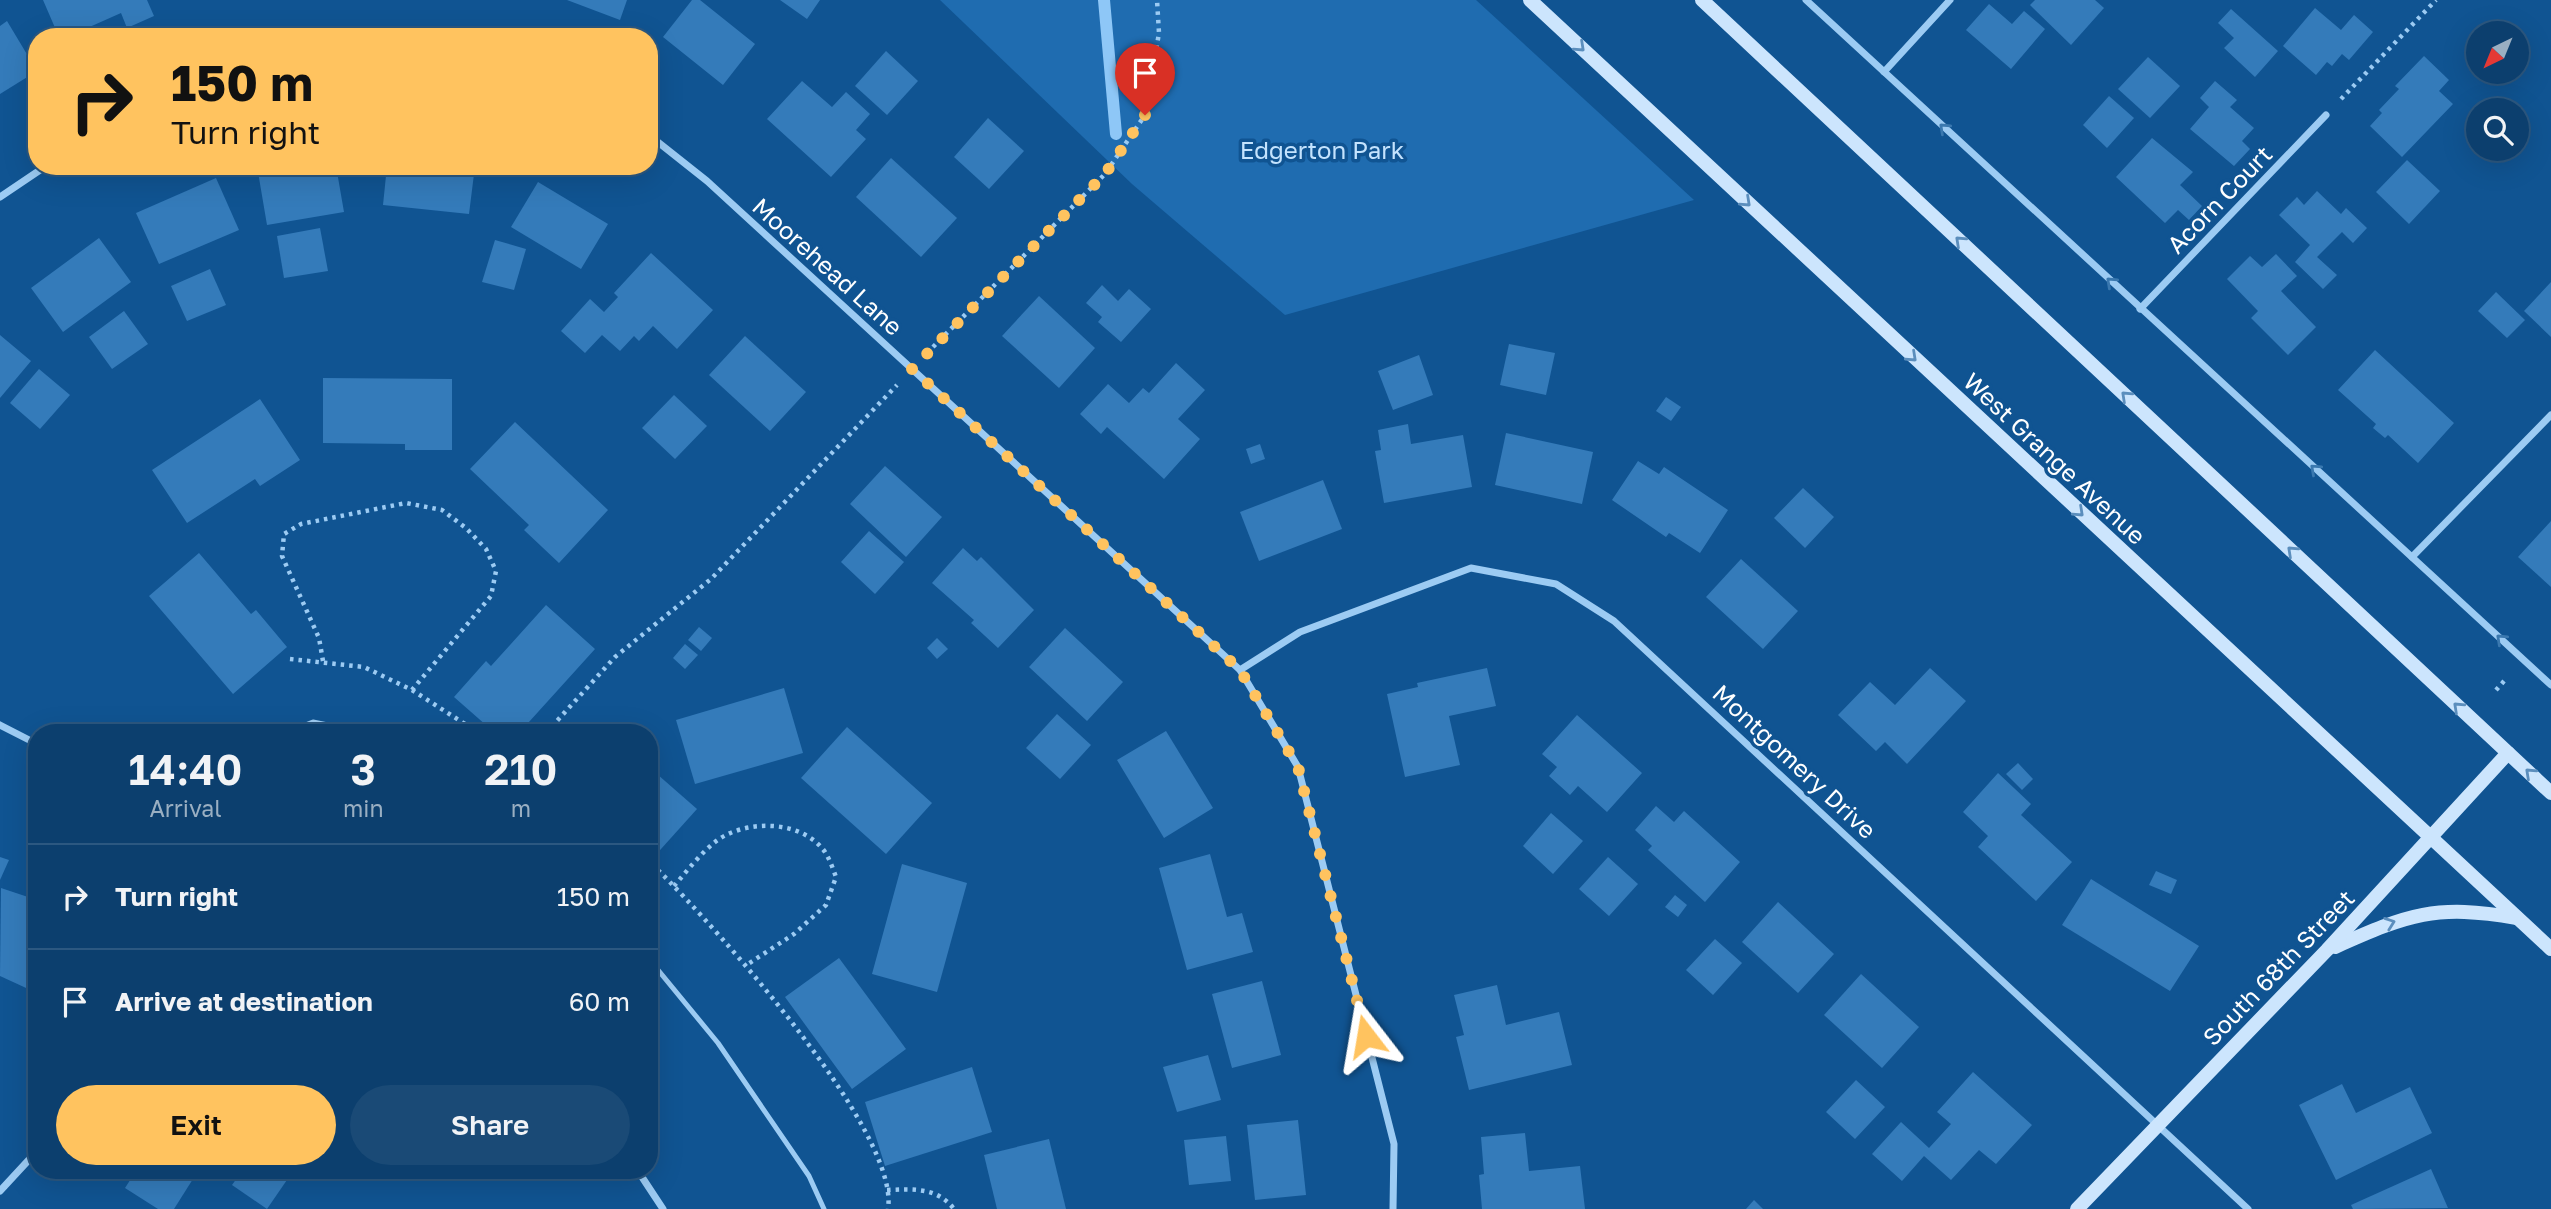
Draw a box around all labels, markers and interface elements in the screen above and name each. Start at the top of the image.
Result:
north arrow [2466,21,2529,84]
map controls [2466,21,2529,161]
one-way arrow [1572,38,1585,51]
pin [1115,43,1175,115]
text: 150 m [171,53,313,112]
icon: arrive [1126,54,1164,92]
icon: right [56,56,147,147]
button: search [2466,98,2529,161]
text: Turn right [171,113,320,151]
one-way arrow [1939,124,1952,136]
park label: Edgerton Park [1240,135,1404,164]
street label: Acorn Court [2161,139,2277,259]
street label: Moorehead Lane [747,191,909,341]
one-way arrow [1738,193,1751,206]
one-way arrow [1955,236,1968,249]
one-way arrow [2106,278,2119,291]
one-way arrow [1904,348,1917,361]
street label: West Grange Avenue [1958,366,2152,550]
one-way arrow [2121,392,2134,405]
one-way arrow [2310,465,2323,477]
one-way arrow [2071,503,2084,516]
one-way arrow [2287,547,2300,560]
one-way arrow [2496,635,2509,647]
street label: Montgomery Drive [1707,678,1883,844]
one-way arrow [2453,702,2466,715]
text: 14:40 [129,744,242,794]
text: 3 [351,744,376,794]
text: 210 [484,744,557,794]
one-way arrow [2525,769,2538,781]
text: Arrival [149,794,222,822]
text: min [343,794,384,822]
text: m [511,794,531,822]
icon: right [56,878,94,916]
text: Turn right [115,881,238,912]
text: 150 m [557,881,630,912]
street label: South 68th Street [2196,883,2360,1051]
one-way arrow [2383,917,2395,931]
icon: arrive [56,983,94,1021]
text: Arrive at destination [115,986,373,1017]
text: 60 m [569,986,630,1017]
position arrow [1329,999,1403,1073]
button: Exit [56,1085,336,1165]
button: Share [350,1085,630,1165]

